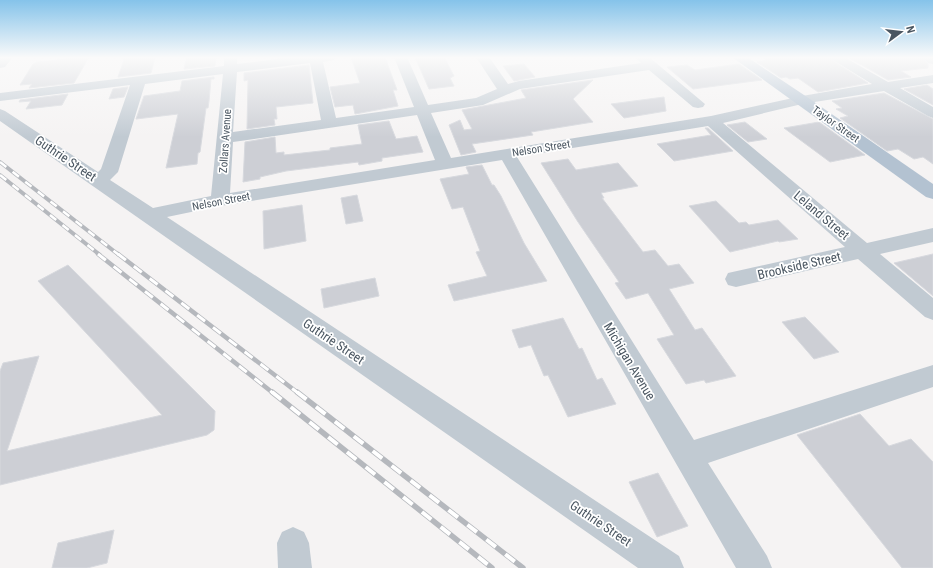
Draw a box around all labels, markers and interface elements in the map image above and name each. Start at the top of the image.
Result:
north arrow [881,12,921,52]
text: N [903,25,917,35]
street label: Taylor Street [810,103,862,145]
street label: Zollars Avenue [217,109,234,173]
street label: Guthrie Street [32,132,99,184]
street label: Nelson Street [511,137,571,160]
street label: Leland Street [791,188,853,243]
street label: Nelson Street [191,190,251,213]
street label: Brookside Street [756,249,842,282]
street label: Guthrie Street [300,315,367,367]
street label: Michigan Avenue [601,320,659,403]
street label: Guthrie Street [567,497,634,549]

